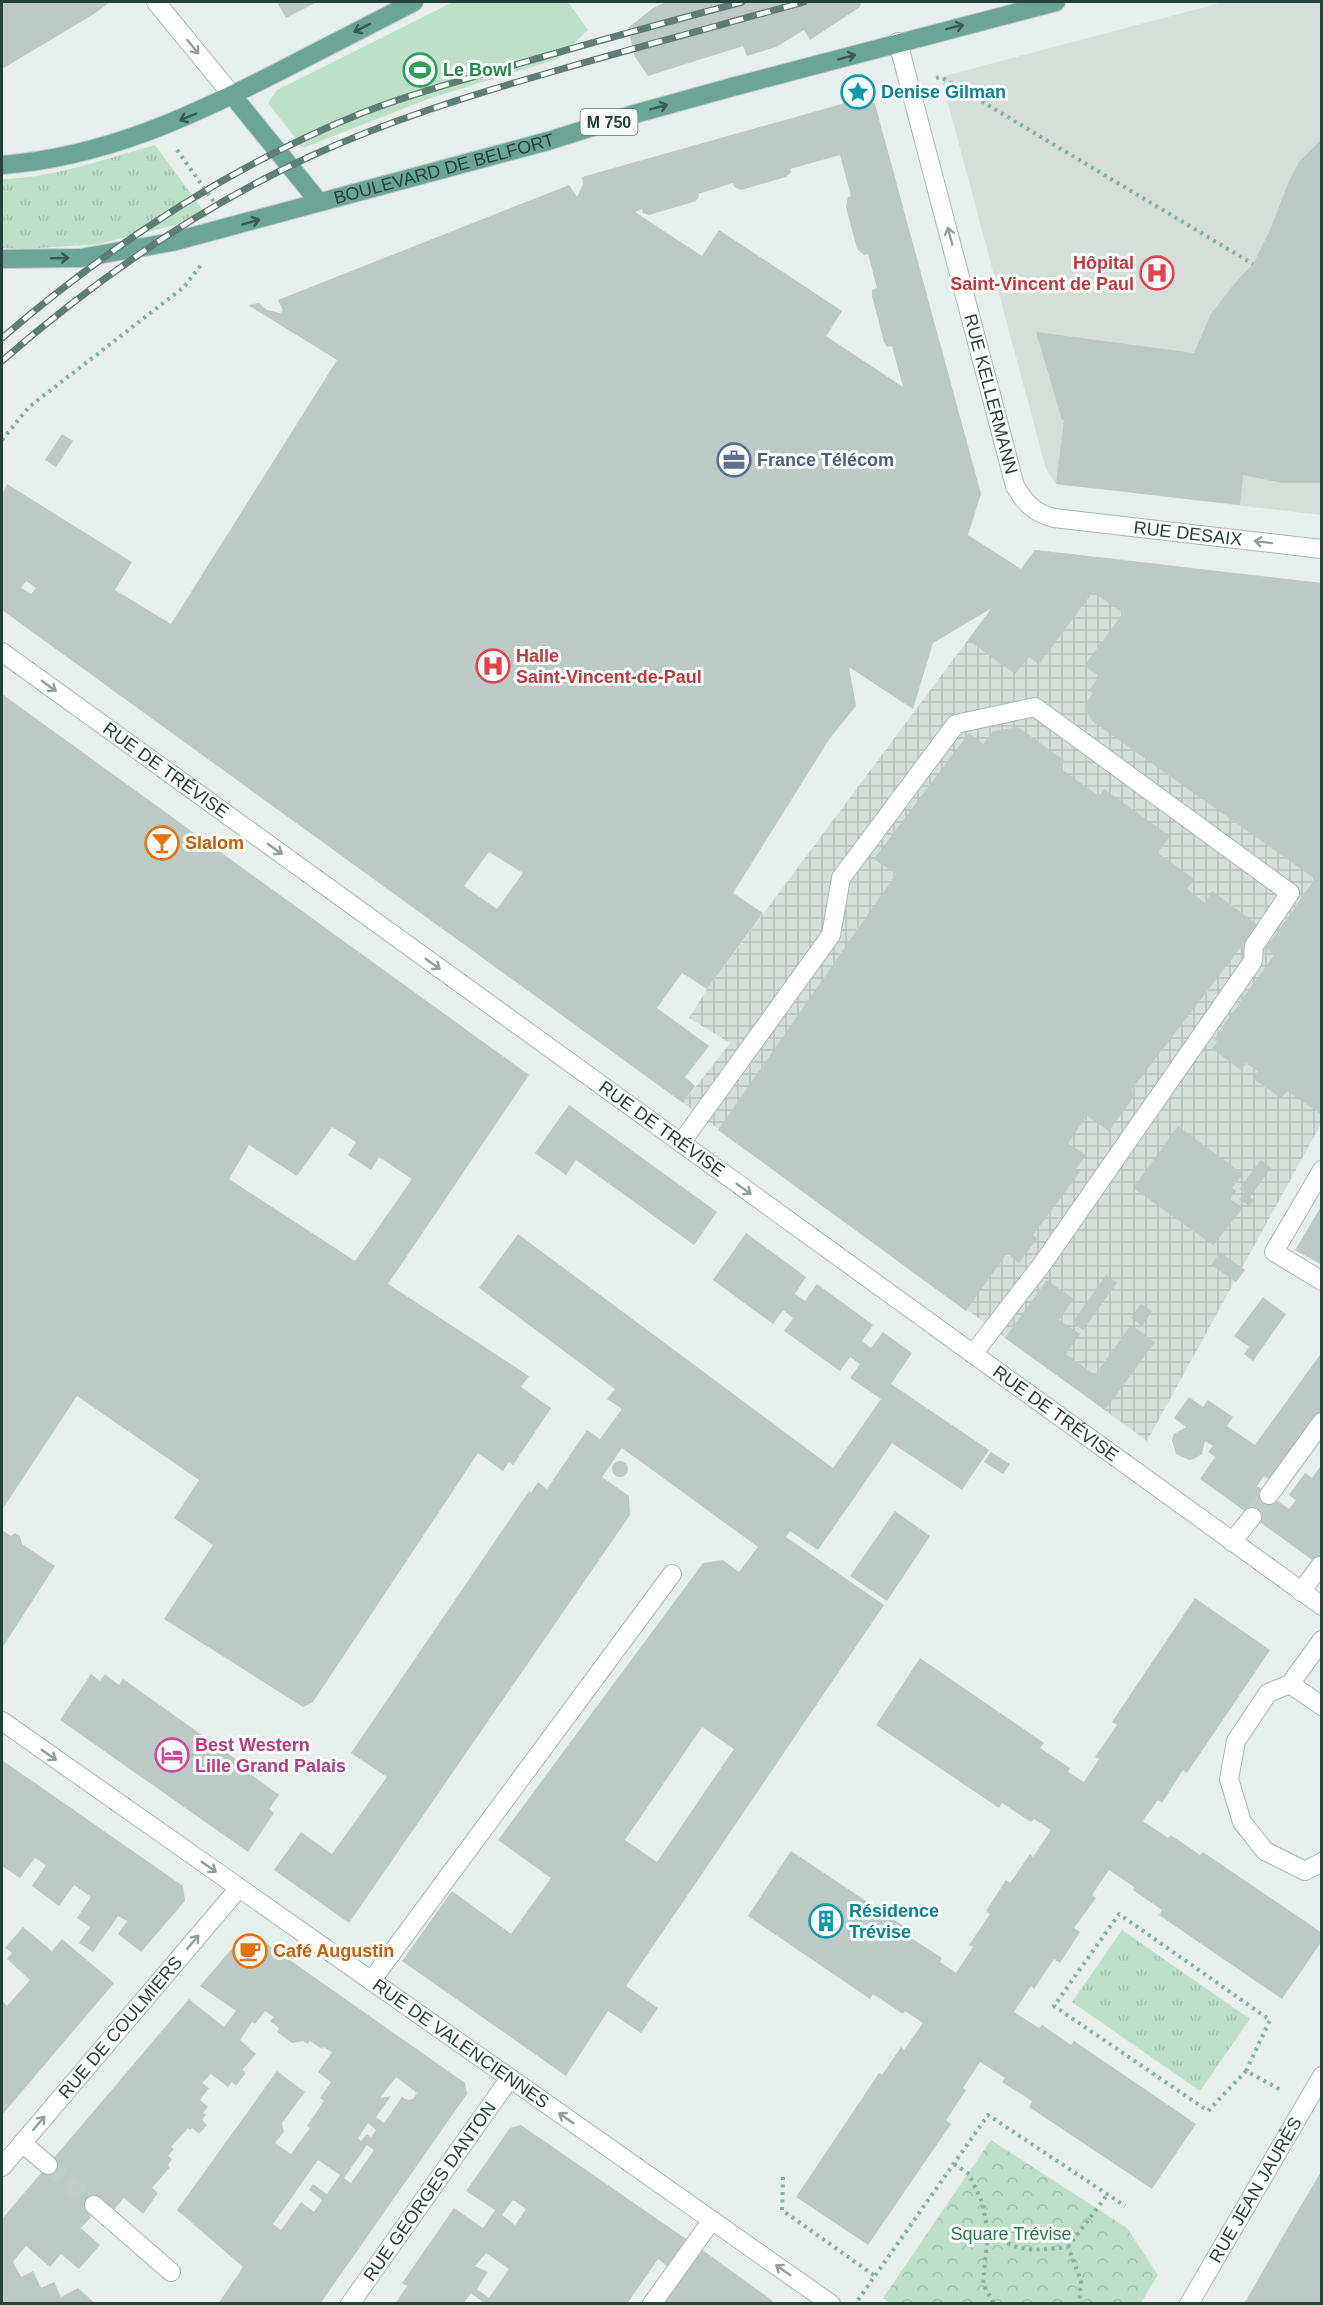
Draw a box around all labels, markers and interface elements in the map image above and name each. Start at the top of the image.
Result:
one-way arrow [945,21,964,33]
one-way arrow [353,23,371,35]
one-way arrow [186,39,199,55]
one-way arrow [837,50,856,62]
sports icon: Le Bowl [402,52,438,88]
place label: Le Bowl [443,60,512,80]
place icon: Denise Gilman [840,74,876,110]
place label: Denise Gilman [881,82,1006,102]
one-way arrow [649,101,668,113]
road number: M 750 [580,109,638,135]
one-way arrow [179,111,197,123]
street label: BOULEVARD DE BELFORT [331,130,557,208]
one-way arrow [241,215,260,227]
one-way arrow [943,227,955,246]
one-way arrow [49,252,69,264]
place label: Hôpital Saint-Vincent de Paul [950,253,1134,294]
hospital icon: Hôpital Saint-Vincent de Paul [1139,255,1175,291]
street label: RUE KELLERMANN [960,312,1021,476]
office icon: France Télécom [716,442,752,478]
place label: France Télécom [757,450,894,470]
street label: RUE DESAIX [1133,517,1243,550]
one-way arrow [1254,537,1274,548]
place label: Halle Saint-Vincent-de-Paul [516,646,702,687]
hospital icon: Halle Saint-Vincent-de-Paul [475,648,511,684]
one-way arrow [40,680,56,692]
street label: RUE DE TRÉVISE [99,718,232,822]
bar icon: Slalom [144,825,180,861]
place label: Slalom [185,833,244,853]
one-way arrow [267,843,283,856]
one-way arrow [425,957,441,970]
street label: RUE DE TRÉVISE [595,1077,728,1181]
one-way arrow [736,1182,752,1195]
street label: RUE DE TRÉVISE [989,1362,1122,1465]
place label: Best Western Lille Grand Palais [195,1735,346,1776]
hotel icon: Best Western Lille Grand Palais [154,1737,190,1773]
one-way arrow [41,1749,57,1761]
one-way arrow [200,1861,217,1873]
place label: Résidence Trévise [849,1901,939,1942]
building icon: Résidence Trévise [808,1903,844,1939]
cafe icon: Café Augustin [232,1933,268,1969]
one-way arrow [186,1935,200,1950]
place label: Café Augustin [273,1941,394,1961]
street label: RUE DE COULMIERS [55,1952,186,2103]
street label: RUE DE VALENCIENNES [369,1975,553,2113]
street label: RUE GEORGES DANTON [360,2098,500,2285]
one-way arrow [558,2112,575,2124]
street label: RUE JEAN JAURÈS [1205,2114,1306,2266]
one-way arrow [33,2115,46,2131]
park label: Square Trévise [950,2224,1072,2244]
one-way arrow [775,2264,792,2276]

